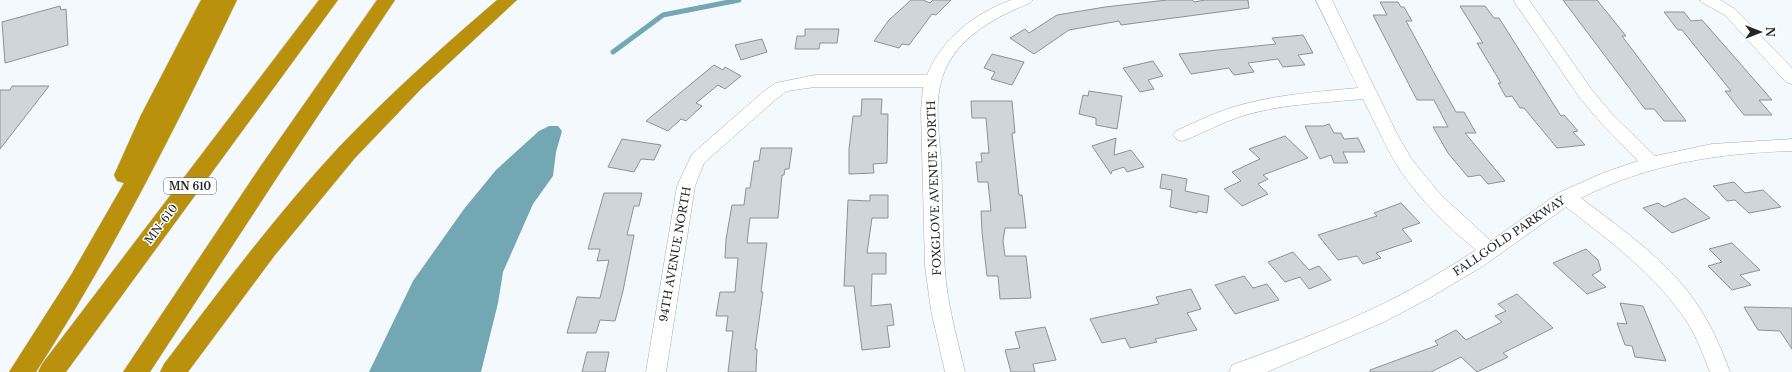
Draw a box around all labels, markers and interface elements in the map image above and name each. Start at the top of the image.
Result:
north arrow [1740,12,1780,52]
text: N [1763,27,1777,38]
street label: FOXGLOVE AVENUE NORTH [924,100,944,276]
road number: MN 610 [164,178,216,194]
street label: 94TH AVENUE NORTH [656,185,694,323]
street label: FALLGOLD PARKWAY [1450,193,1569,279]
street label: MN-610 [141,201,181,247]

